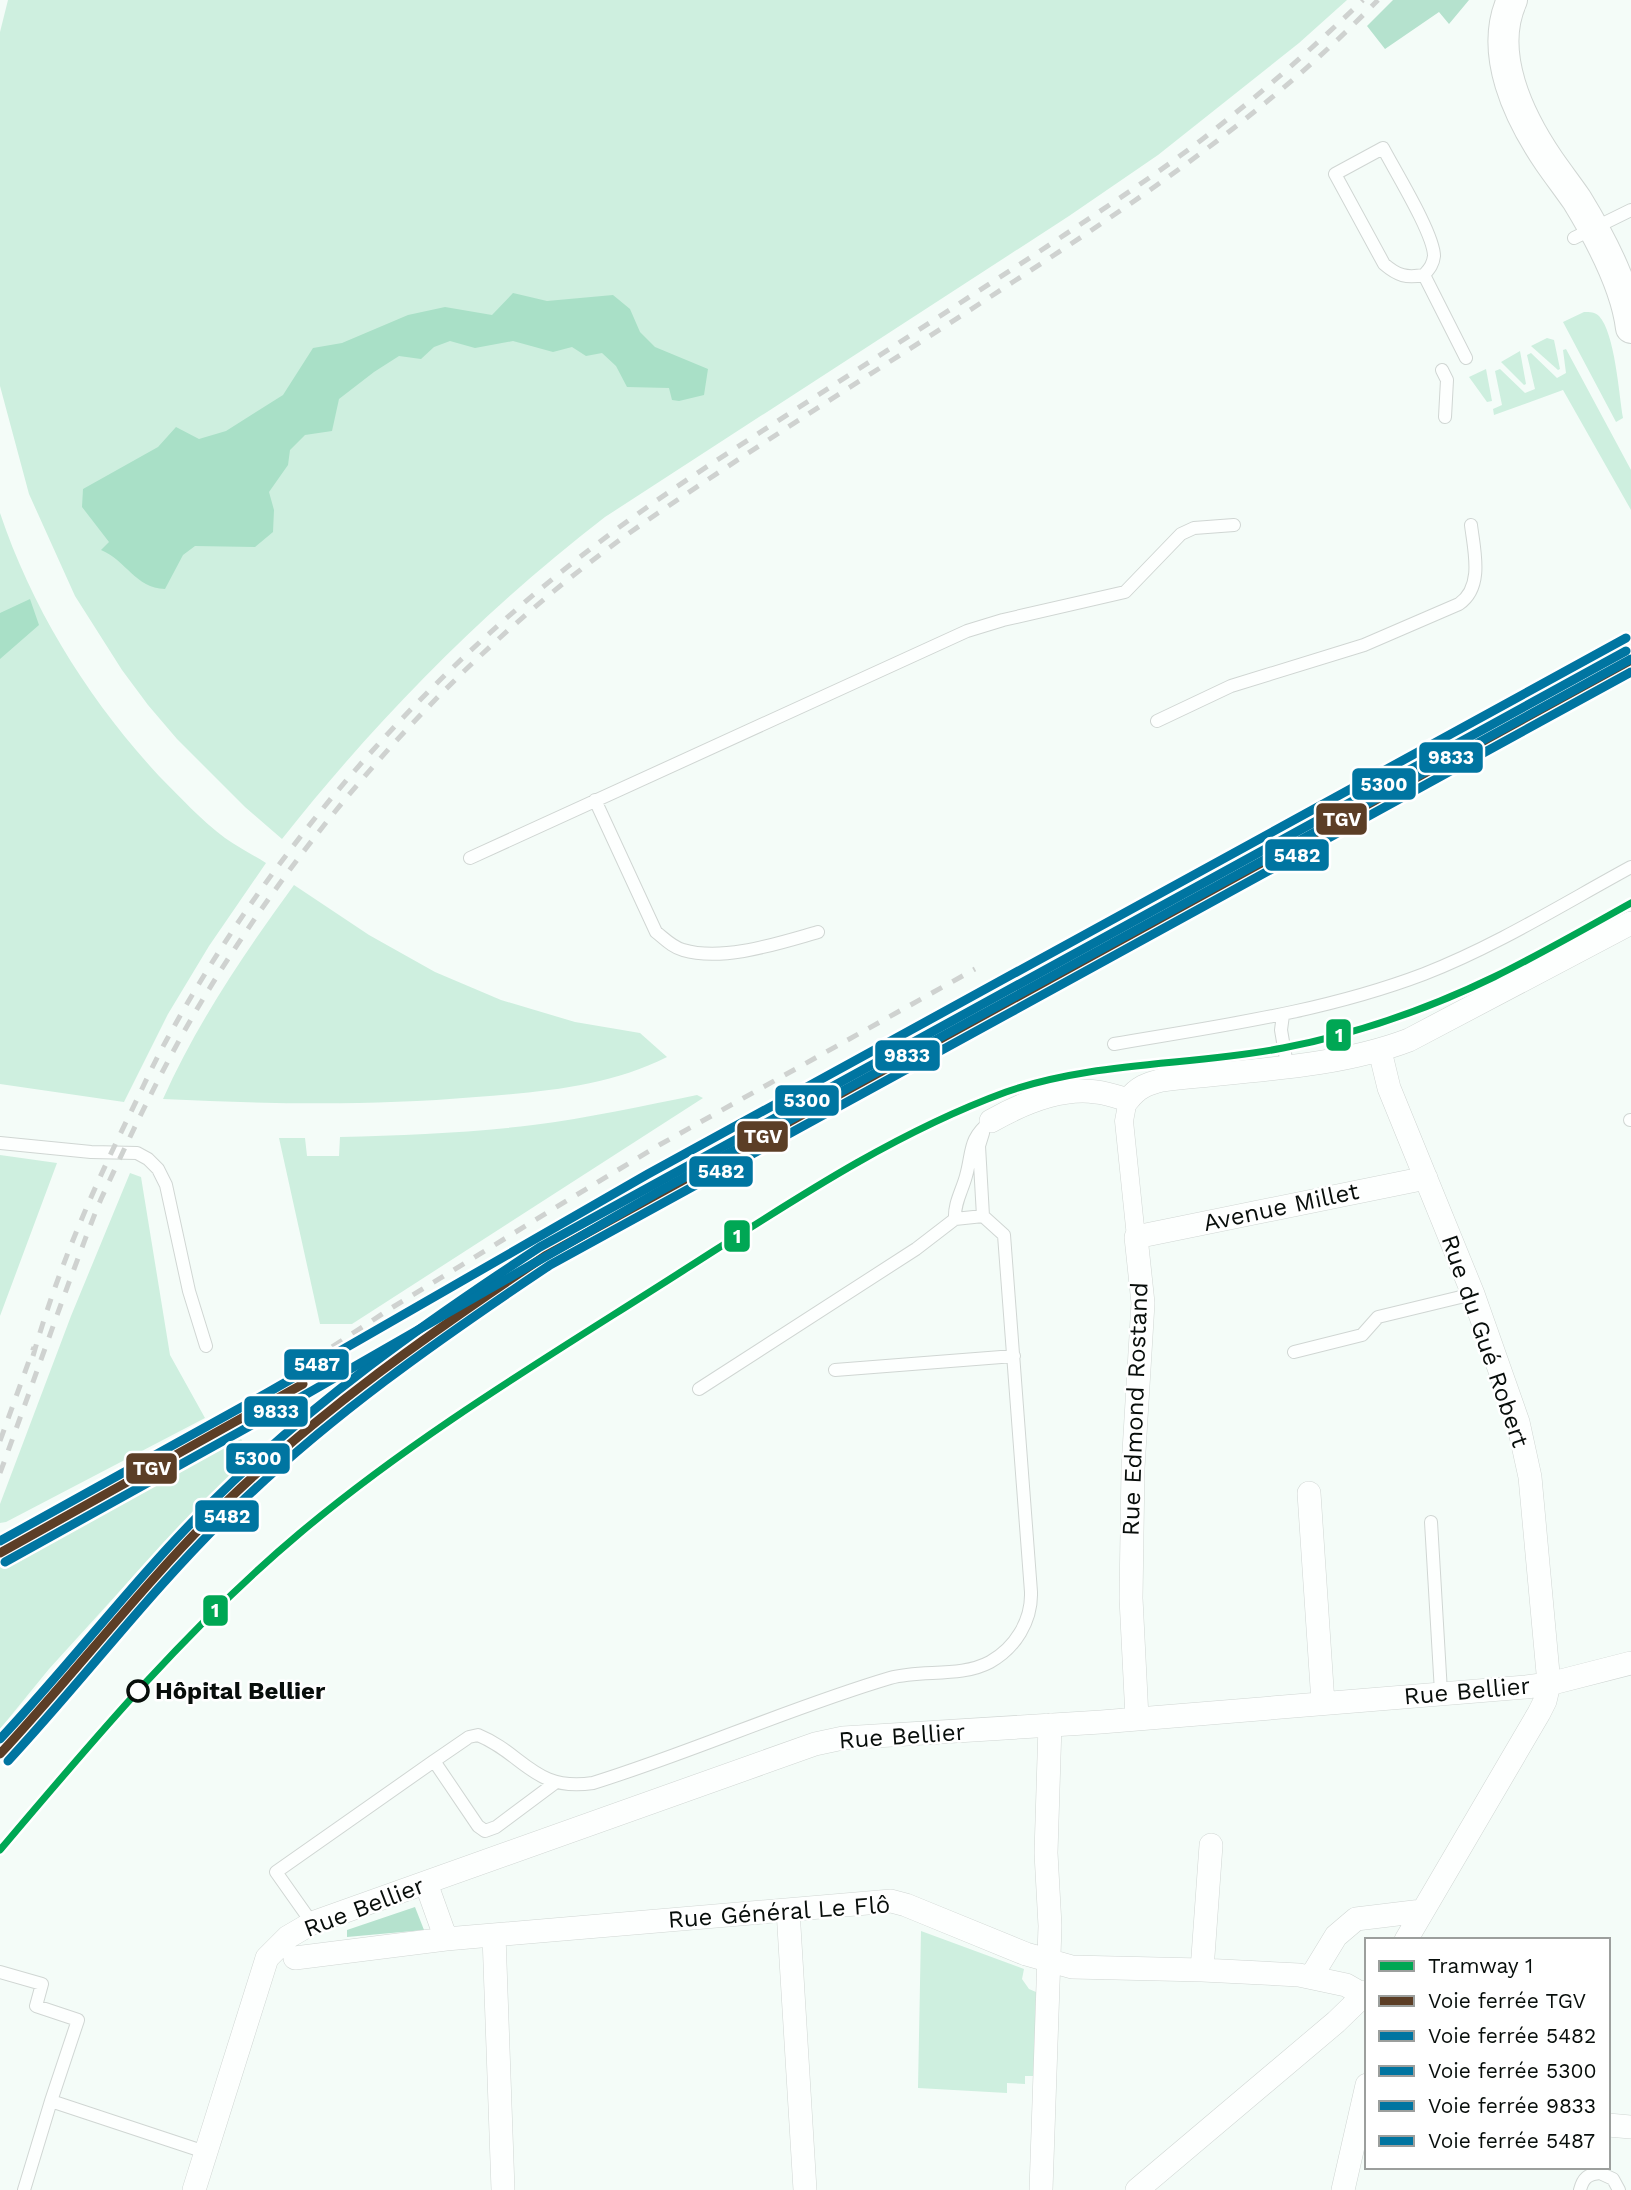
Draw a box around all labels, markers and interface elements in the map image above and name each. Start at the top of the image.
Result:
line badge: 9833 [1418,741,1484,774]
text: 9833 [1428,746,1474,769]
line badge: 5300 [1351,767,1417,801]
text: 5300 [1361,773,1407,796]
line badge: TGV [1315,802,1368,836]
text: TGV [1323,808,1361,831]
line badge: 5482 [1264,838,1330,872]
text: 5482 [1274,844,1320,867]
line badge: 1 [1325,1018,1352,1052]
text: 1 [1335,1024,1343,1047]
line badge: 9833 [874,1039,941,1072]
text: 9833 [884,1044,930,1067]
line badge: 5300 [774,1084,840,1117]
text: 5300 [784,1089,830,1112]
line badge: TGV [736,1120,789,1153]
text: TGV [744,1125,782,1148]
line badge: 5482 [688,1155,754,1188]
text: 5482 [698,1160,744,1183]
street label: Avenue Millet [1201,1177,1361,1237]
line badge: 1 [723,1219,751,1253]
text: 1 [733,1225,741,1248]
street label: Rue du Gué Robert [1435,1231,1535,1451]
street label: Rue Edmond Rostand [1117,1282,1153,1536]
line badge: 5487 [283,1348,350,1381]
text: 5487 [294,1353,340,1376]
line badge: 9833 [243,1395,309,1428]
text: 9833 [253,1400,299,1423]
line badge: 5300 [225,1442,291,1475]
text: 5300 [235,1447,281,1470]
line badge: TGV [125,1452,178,1485]
text: TGV [133,1457,171,1480]
line badge: 5482 [194,1499,260,1533]
text: 5482 [204,1505,250,1528]
line badge: 1 [202,1594,229,1627]
text: 1 [211,1599,219,1622]
street label: Rue Bellier [1403,1672,1532,1710]
place label: Hôpital Bellier [155,1677,326,1705]
marker: Hôpital Bellier [127,1680,149,1702]
street label: Rue Bellier [838,1718,966,1754]
street label: Rue Bellier [300,1871,428,1943]
street label: Rue Général Le Flô [667,1890,891,1934]
legend [1365,1938,1610,2169]
text: Tramway 1 [1428,1953,1533,1978]
text: Voie ferrée TGV [1428,1988,1587,2013]
text: Voie ferrée 5482 [1428,2023,1596,2048]
text: Voie ferrée 5300 [1428,2058,1597,2083]
text: Voie ferrée 9833 [1428,2093,1596,2118]
text: Voie ferrée 5487 [1428,2128,1595,2153]

